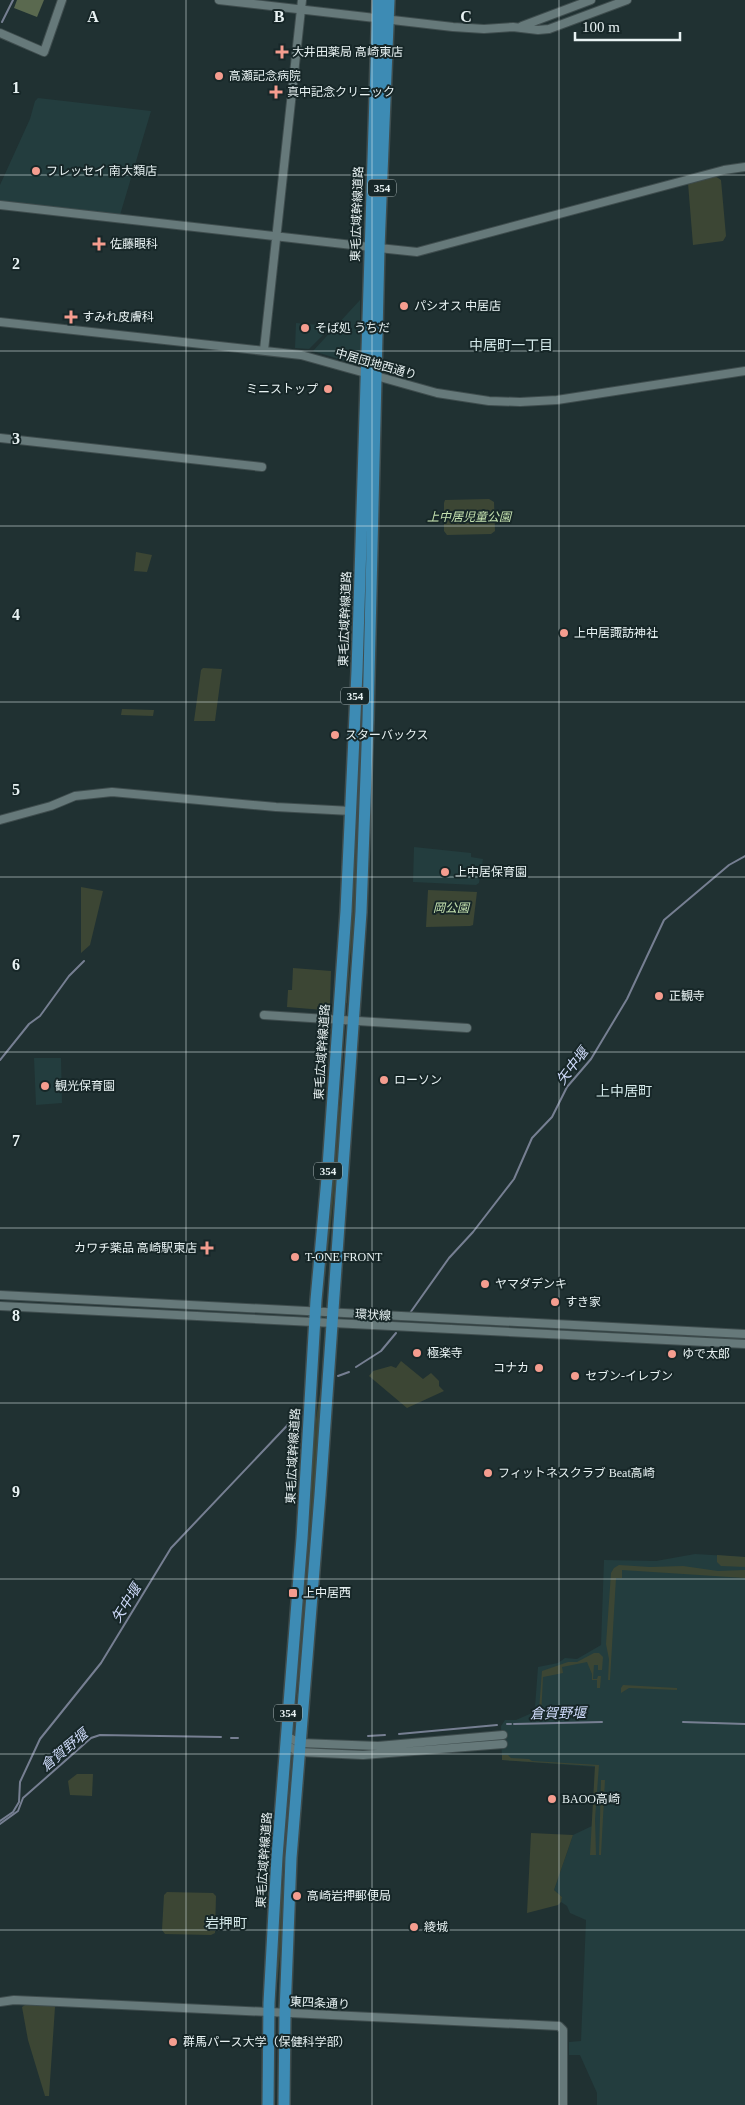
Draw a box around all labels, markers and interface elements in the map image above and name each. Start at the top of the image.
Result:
text: A [87,8,99,25]
text: B [274,8,285,25]
text: C [460,8,472,25]
scale bar [575,10,680,42]
text: 100 m [582,19,620,35]
place label: 大井田薬局 高崎東店 [292,45,403,59]
marker: 大井田薬局 高崎東店 [276,46,288,58]
place label: 高瀬記念病院 [229,69,301,83]
marker: 高瀬記念病院 [213,70,225,82]
text: 1 [12,79,20,96]
marker: 真中記念クリニック [269,85,283,99]
place label: 真中記念クリニック [287,85,395,99]
place label: フレッセイ 南大類店 [46,164,157,178]
marker: フレッセイ 南大類店 [30,165,42,177]
street label: 東毛広域幹線道路 [348,166,366,262]
road number: 354 [368,180,396,197]
marker: 佐藤眼科 [92,237,106,251]
place label: 佐藤眼科 [110,237,158,251]
text: 2 [12,255,20,272]
place label: パシオス 中居店 [414,299,501,313]
marker: パシオス 中居店 [398,300,410,312]
marker: すみれ皮膚科 [64,310,78,324]
place label: すみれ皮膚科 [82,310,154,324]
place label: そば処 うちだ [315,321,390,335]
marker: そば処 うちだ [299,322,311,334]
district label: 中居町一丁目 [469,338,553,353]
street label: 中居団地西通り [334,346,418,382]
place label: ミニストップ [246,382,318,396]
marker: ミニストップ [322,383,334,395]
text: 3 [12,430,20,447]
park label: 上中居児童公園 [427,510,513,524]
street label: 東毛広域幹線道路 [336,571,354,667]
text: 4 [12,606,20,623]
place label: 上中居諏訪神社 [574,626,658,640]
marker: 上中居諏訪神社 [558,627,570,639]
road number: 354 [341,688,369,704]
place label: スターバックス [345,728,429,742]
marker: スターバックス [329,729,341,741]
text: 5 [12,781,20,798]
place label: 上中居保育園 [455,865,527,879]
marker: 上中居保育園 [439,866,451,878]
park label: 岡公園 [433,901,471,915]
text: 6 [12,956,20,973]
place label: 正観寺 [669,989,705,1003]
marker: 正観寺 [653,990,665,1002]
street label: 東毛広域幹線道路 [312,1004,332,1100]
water label: 矢中堰 [554,1043,593,1088]
place label: ローソン [394,1073,442,1087]
marker: ローソン [378,1074,390,1086]
place label: 観光保育園 [55,1079,115,1093]
marker: 観光保育園 [39,1080,51,1092]
district label: 上中居町 [596,1084,652,1099]
text: 7 [12,1132,20,1149]
road number: 354 [314,1162,342,1180]
place label: カワチ薬品 高崎駅東店 [74,1241,197,1255]
marker: カワチ薬品 高崎駅東店 [201,1242,213,1254]
place label: T-ONE FRONT [305,1250,383,1264]
marker: T-ONE FRONT [289,1251,301,1263]
place label: ヤマダデンキ [495,1277,567,1291]
marker: ヤマダデンキ [479,1278,491,1290]
place label: すき家 [565,1295,601,1309]
marker: すき家 [549,1296,561,1308]
text: 8 [12,1307,20,1324]
street label: 環状線 [355,1307,391,1323]
place label: 極楽寺 [427,1346,463,1360]
marker: 極楽寺 [411,1347,423,1359]
place label: ゆで太郎 [682,1347,730,1361]
marker: ゆで太郎 [666,1348,678,1360]
place label: コナカ [493,1361,529,1375]
marker: コナカ [533,1362,545,1374]
place label: セブン-イレブン [585,1369,673,1383]
marker: セブン-イレブン [569,1370,581,1382]
street label: 東毛広域幹線道路 [283,1408,303,1504]
place label: フィットネスクラブ Beat高崎 [498,1466,655,1480]
marker: フィットネスクラブ Beat高崎 [482,1467,494,1479]
text: 9 [12,1483,20,1500]
water label: 矢中堰 [109,1579,146,1625]
place label: 上中居西 [303,1586,351,1600]
marker: 上中居西 [287,1587,299,1599]
road number: 354 [274,1705,302,1722]
water label: 倉賀野堰 [530,1705,589,1721]
water label: 倉賀野堰 [38,1725,93,1774]
place label: BAOO高崎 [562,1792,620,1806]
marker: BAOO高崎 [546,1793,558,1805]
street label: 東毛広域幹線道路 [254,1812,274,1908]
place label: 高崎岩押郵便局 [307,1889,391,1903]
marker: 高崎岩押郵便局 [291,1890,303,1902]
district label: 岩押町 [205,1916,247,1931]
place label: 綾城 [424,1920,448,1934]
marker: 綾城 [408,1921,420,1933]
street label: 東四条通り [290,1994,350,2012]
place label: 群馬パース大学（保健科学部） [183,2035,350,2049]
marker: 群馬パース大学（保健科学部） [167,2036,179,2048]

